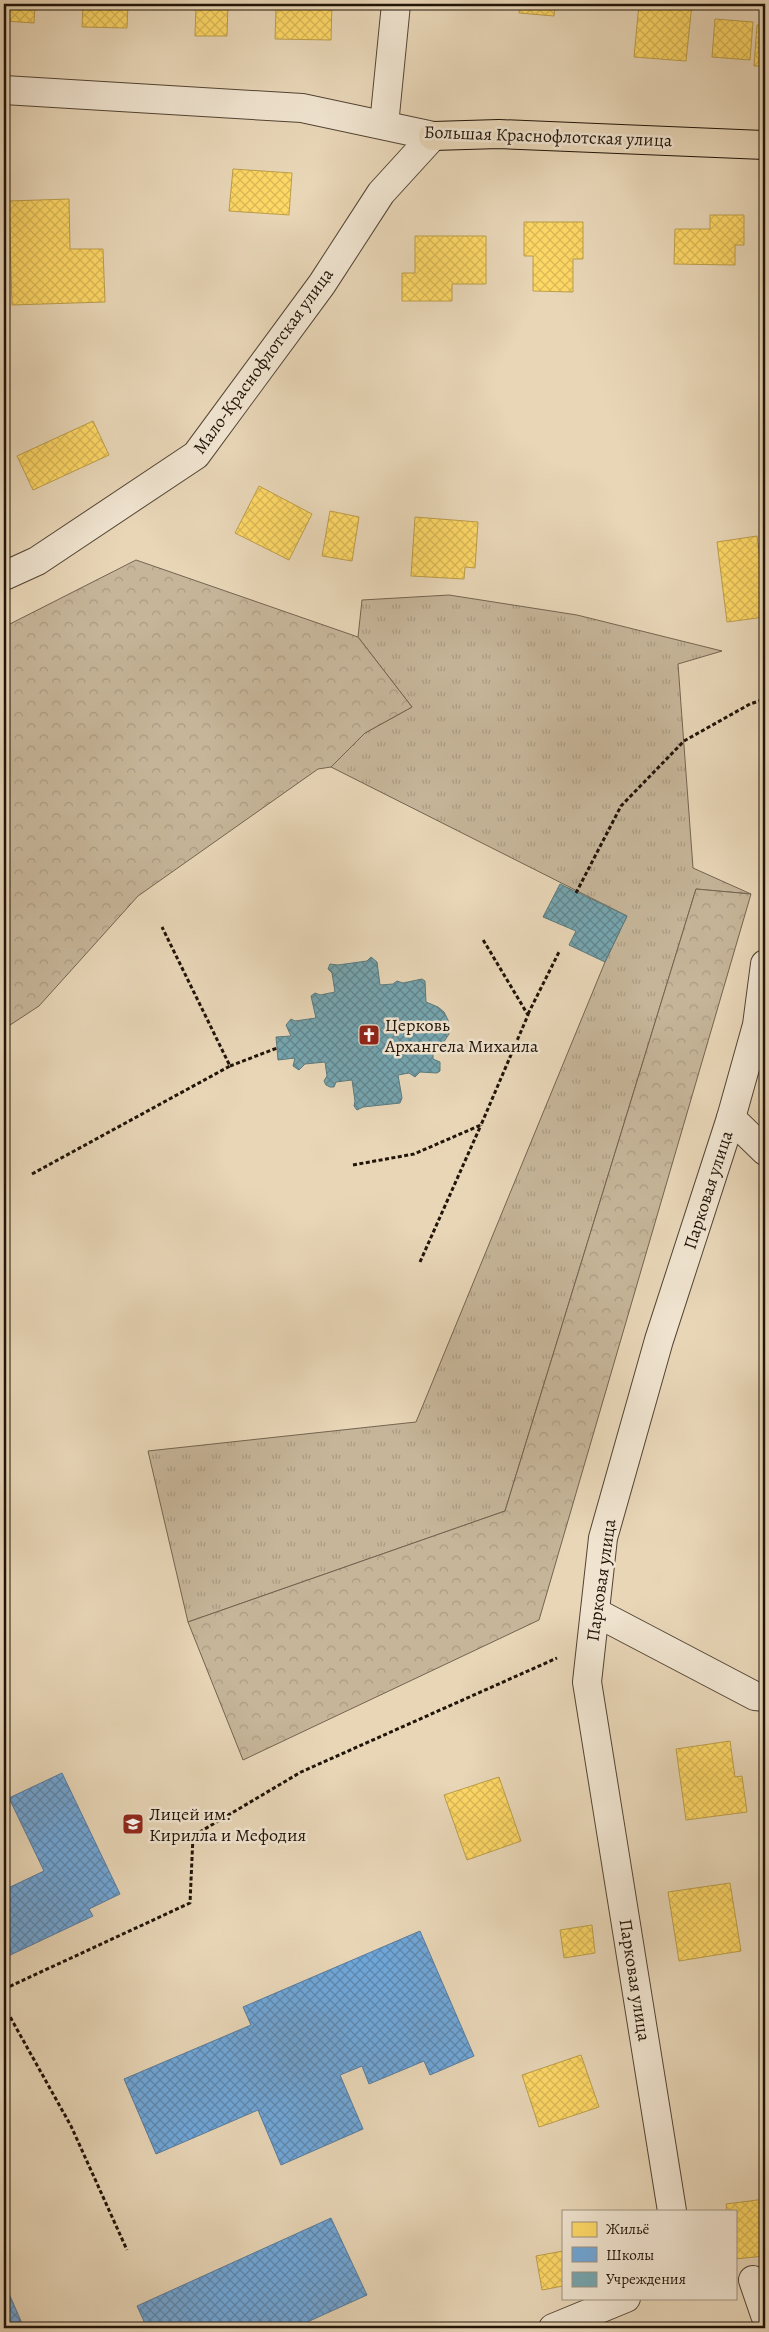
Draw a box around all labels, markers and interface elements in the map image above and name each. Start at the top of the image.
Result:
street label: Большая Краснофлотская улица [423,120,673,152]
street label: Мало-Краснофлотская улица [187,263,339,459]
place label: Церковь Архангела Михаила [384,1013,539,1058]
church icon: Церковь Архангела Михаила [357,1023,381,1047]
street label: Парковая улица [678,1127,739,1252]
street label: Парковая улица [581,1517,622,1643]
place label: Лицей им. Кирилла и Мефодия [149,1802,306,1847]
school or university icon: Лицей им. Кирилла и Мефодия [121,1812,145,1836]
street label: Парковая улица [614,1917,657,2043]
legend [562,2210,736,2300]
text: Жильё [606,2219,649,2239]
text: Школы [606,2245,654,2265]
text: Учреждения [606,2269,686,2289]

